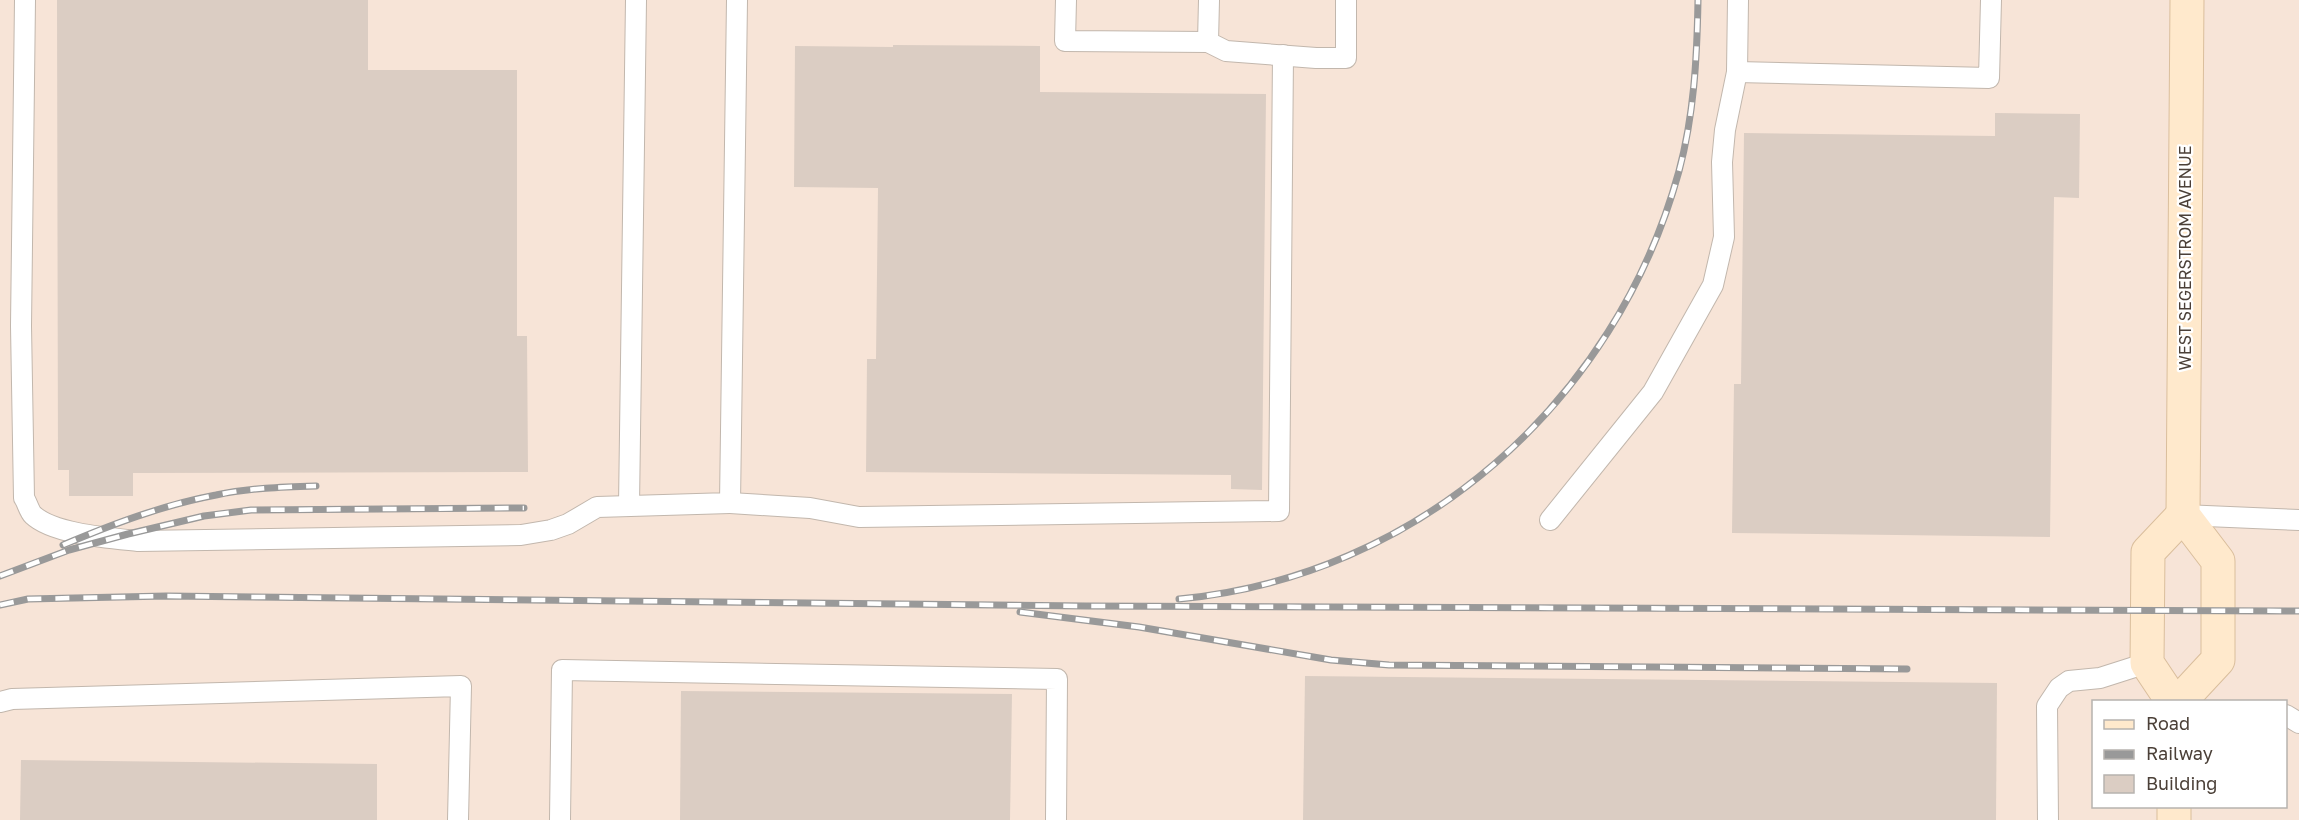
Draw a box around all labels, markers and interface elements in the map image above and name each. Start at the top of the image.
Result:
street label: WEST SEGERSTROM AVENUE [2175,146,2195,370]
legend [2092,700,2287,808]
text: Road [2146,712,2190,734]
text: Railway [2146,742,2213,764]
text: Building [2146,772,2217,794]

